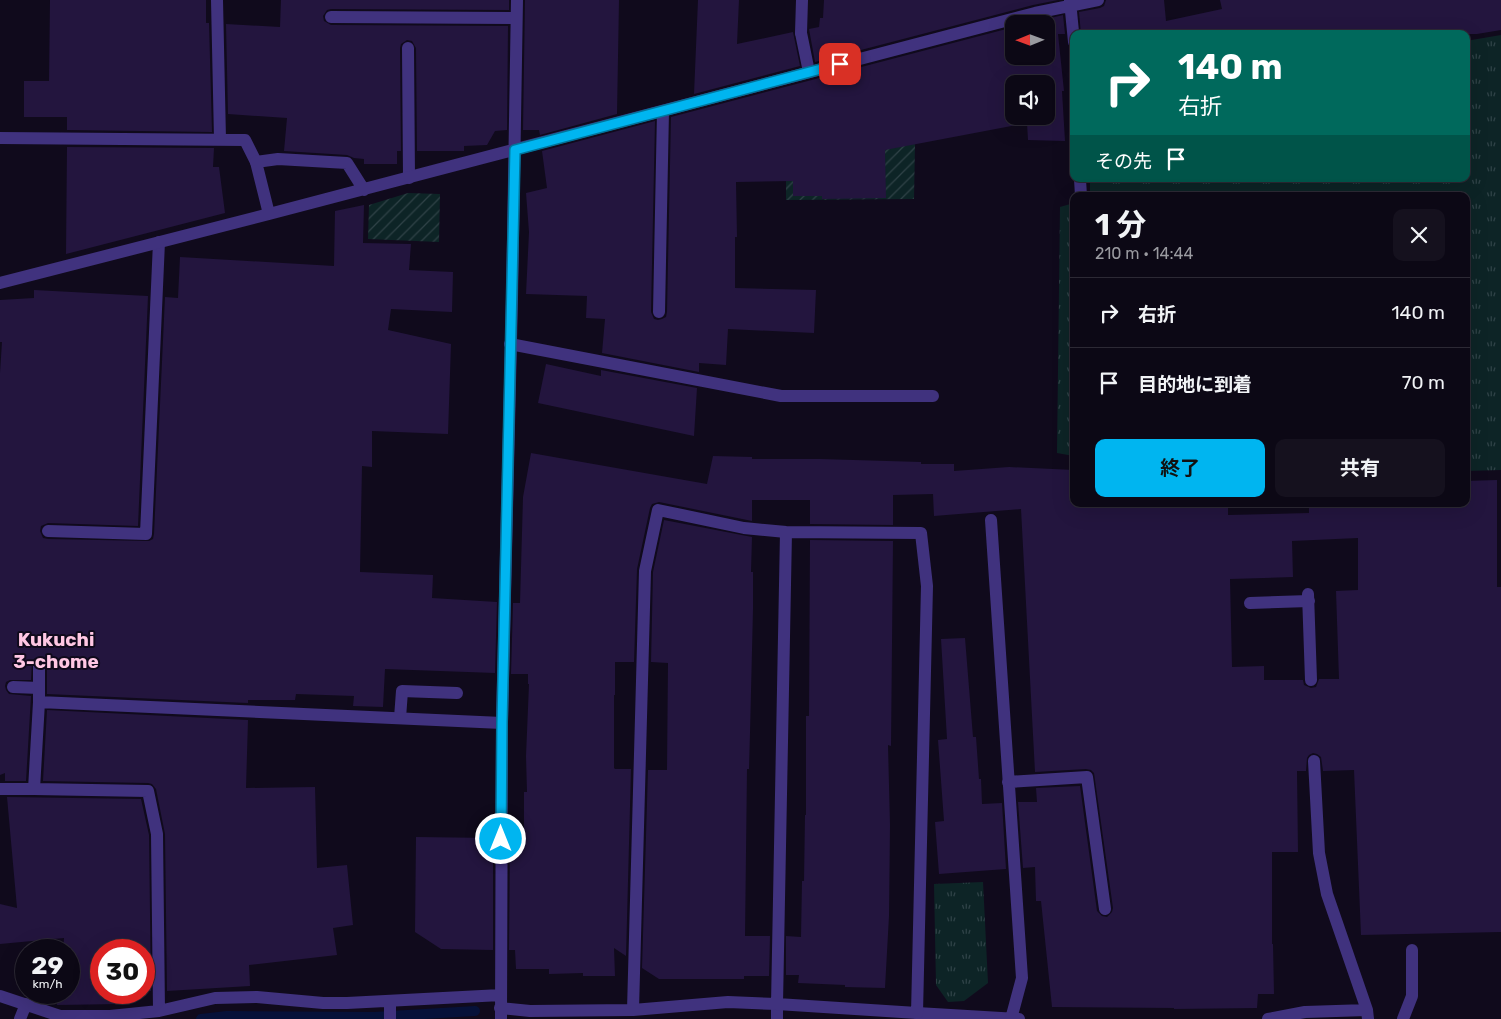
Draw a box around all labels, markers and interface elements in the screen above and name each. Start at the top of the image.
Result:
north arrow [1005,15,1055,65]
map controls [1005,15,1055,125]
pin [819,43,861,85]
text: 140 m [1178,46,1283,88]
icon: arrive [826,50,854,78]
icon: right [1095,50,1160,115]
button: sound [1005,75,1055,125]
text: 右折 [1178,93,1222,120]
icon: arrive [1162,145,1190,173]
text: その先 [1095,150,1152,173]
text: 1 分 [1095,207,1146,243]
button: close [1393,209,1445,261]
text: 210 m · 14:44 [1095,244,1193,263]
icon: right [1095,299,1123,327]
text: 140 m [1391,301,1445,324]
text: 右折 [1138,303,1176,326]
icon: arrive [1095,369,1123,397]
text: 70 m [1402,371,1445,394]
text: 目的地に到着 [1138,373,1252,396]
button: 終了 [1095,439,1265,497]
button: 共有 [1275,439,1445,497]
district label: Kukuchi 3-chome [13,628,99,673]
position arrow [474,812,526,864]
speed limit sign: 30 [90,939,155,1004]
text: 29 [31,951,64,980]
text: km/h [33,977,62,991]

